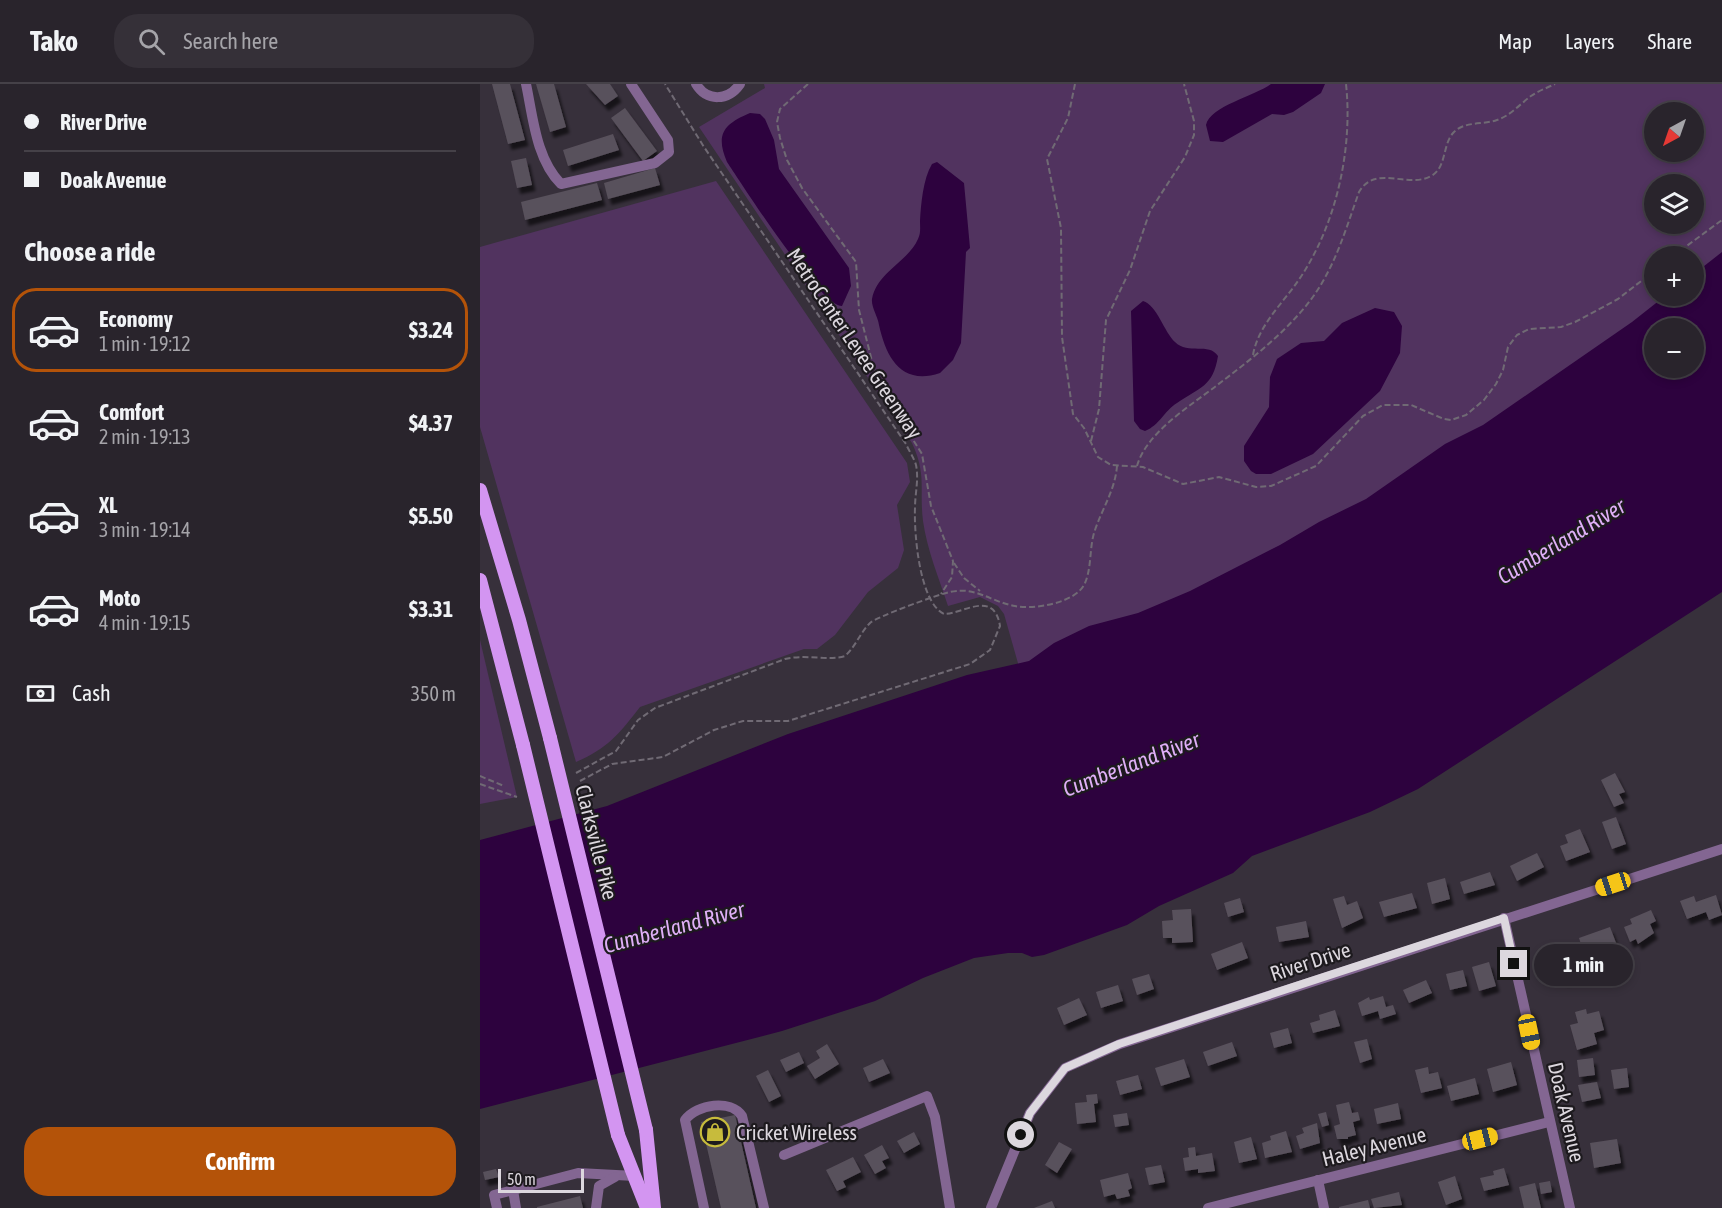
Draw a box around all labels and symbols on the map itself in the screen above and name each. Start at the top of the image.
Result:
north arrow [1644,102,1704,162]
street label: MetroCenter Levee Greenway [782,243,928,443]
water label: Cumberland River [1492,492,1631,589]
water label: Cumberland River [1059,725,1205,802]
street label: Clarksville Pike [571,782,623,902]
car [1593,870,1633,898]
water label: Cumberland River [601,895,749,958]
street label: River Drive [1267,937,1353,985]
callout: 1 min [1535,943,1634,985]
route end [1500,950,1527,977]
car [1516,1013,1542,1051]
street label: Doak Avenue [1544,1060,1590,1164]
shop icon: Cricket Wireless [699,1116,731,1148]
place label: Cricket Wireless [736,1120,857,1144]
route start [1007,1121,1034,1148]
street label: Haley Avenue [1320,1121,1428,1171]
car [1460,1126,1500,1152]
scale bar [498,1166,584,1194]

